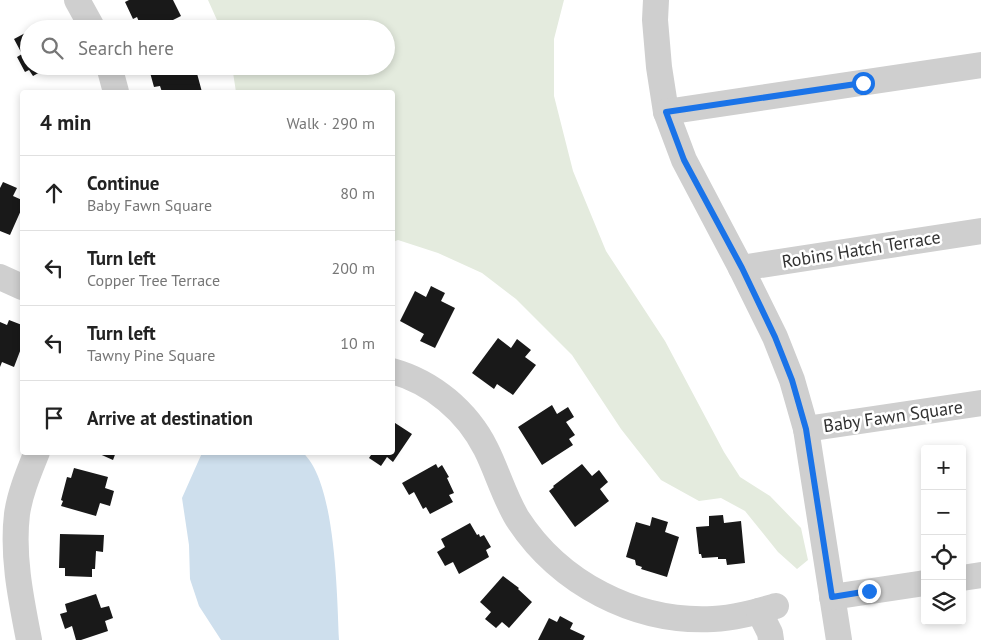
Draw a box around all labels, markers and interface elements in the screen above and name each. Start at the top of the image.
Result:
search box [20,20,395,75]
icon: search [38,34,66,62]
text: Search here [78,36,174,60]
route start [852,72,875,95]
text: 4 min [40,109,91,136]
text: Walk · 290 m [286,113,375,133]
text: Continue [87,171,159,195]
icon: ahead [40,179,68,207]
text: 80 m [340,183,375,203]
text: Baby Fawn Square [87,195,212,215]
street label: Robins Hatch Terrace [780,225,942,273]
text: Turn left [87,246,156,270]
icon: left [40,254,68,282]
text: 200 m [332,258,375,278]
text: Copper Tree Terrace [87,270,220,290]
text: Turn left [87,321,156,345]
icon: left [40,329,68,357]
text: 10 m [340,333,375,353]
text: Tawny Pine Square [87,345,215,365]
street label: Baby Fawn Square [822,395,964,437]
icon: arrive [40,404,68,432]
text: Arrive at destination [87,406,253,430]
map controls [921,445,966,625]
button: + [921,445,966,490]
button: − [921,490,966,535]
button: locate [921,535,966,580]
route end [858,580,881,603]
button: layers [921,580,966,625]

